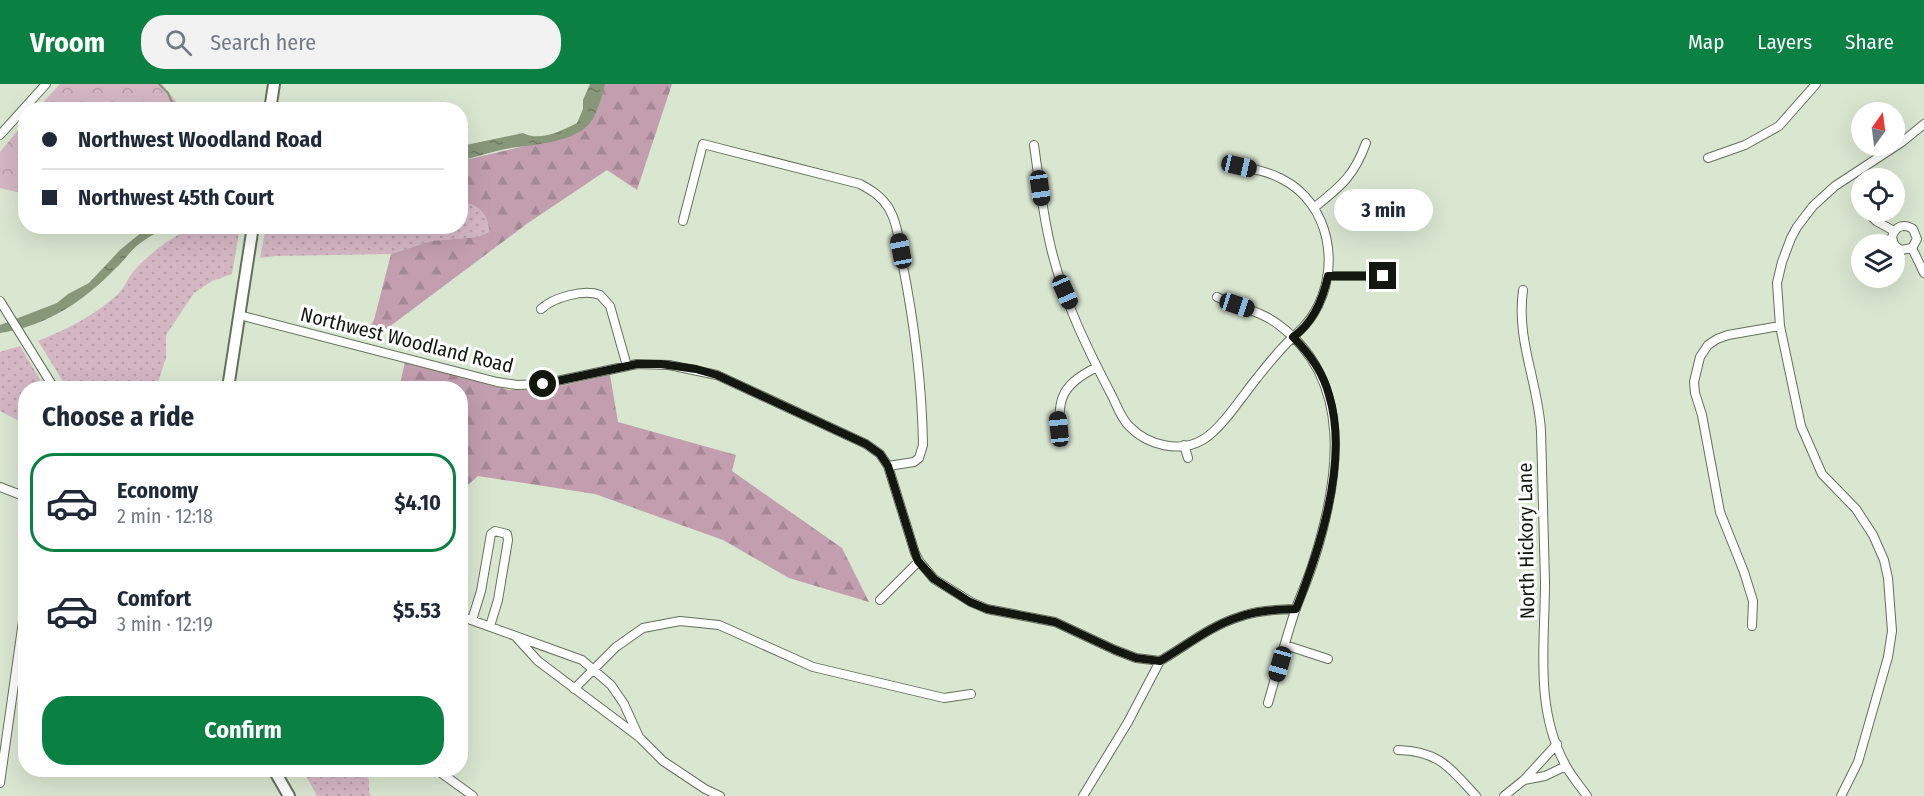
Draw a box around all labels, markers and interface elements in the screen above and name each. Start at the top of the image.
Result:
search box [141,15,561,69]
text: Vroom [30,26,105,59]
icon: search [162,26,195,59]
text: Search here [210,29,316,56]
text: Map [1688,29,1724,55]
text: Layers [1757,29,1812,55]
text: Share [1845,29,1894,55]
north arrow [1851,102,1905,156]
map controls [1851,102,1905,288]
text: Northwest Woodland Road [78,126,322,153]
car [1219,153,1259,179]
button: locate [1851,168,1905,222]
car [1029,169,1051,207]
text: Northwest 45th Court [78,184,274,211]
callout: 3 min [1334,189,1432,231]
text: 3 min [1361,198,1406,222]
car [889,232,913,270]
button: layers [1851,234,1905,288]
route end [1369,262,1396,289]
car [1049,272,1081,312]
car [1217,291,1257,319]
street label: Northwest Woodland Road [298,302,516,378]
route start [529,370,556,397]
text: Choose a ride [42,401,194,433]
car [1048,410,1070,448]
street label: North Hickory Lane [1513,463,1539,619]
icon: car [45,476,99,530]
text: Economy [117,477,198,504]
text: $4.10 [395,489,441,516]
text: 2 min · 12:18 [117,504,213,528]
icon: car [45,584,99,638]
text: Comfort [117,585,191,612]
text: $5.53 [393,597,441,624]
text: 3 min · 12:19 [117,612,213,636]
car [1266,644,1294,684]
button: Confirm [42,696,444,765]

